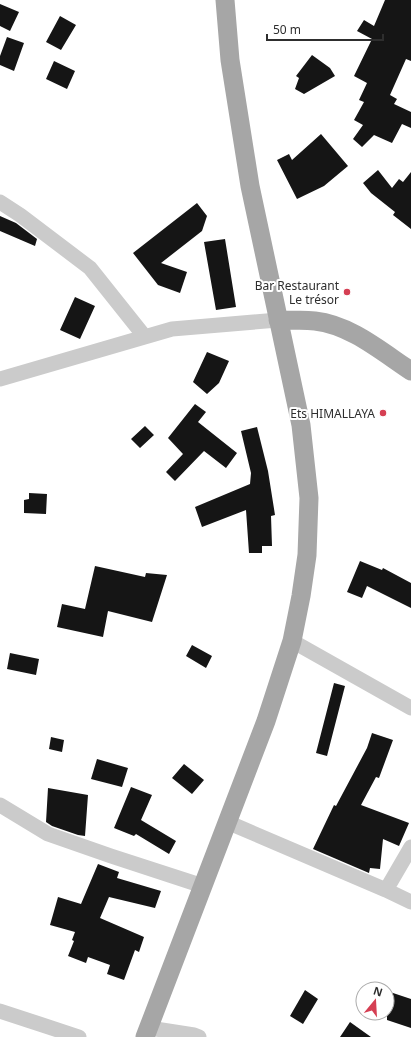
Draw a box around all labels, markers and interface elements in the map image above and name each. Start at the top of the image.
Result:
scale bar [267,16,383,42]
text: 50 m [273,21,301,38]
place label: Bar Restaurant Le trésor [255,277,340,308]
marker: Bar Restaurant Le trésor [342,287,352,297]
place label: Ets HIMALLAYA [290,405,375,422]
marker: Ets HIMALLAYA [378,408,388,418]
north arrow [355,981,395,1021]
text: N [372,982,385,1000]

